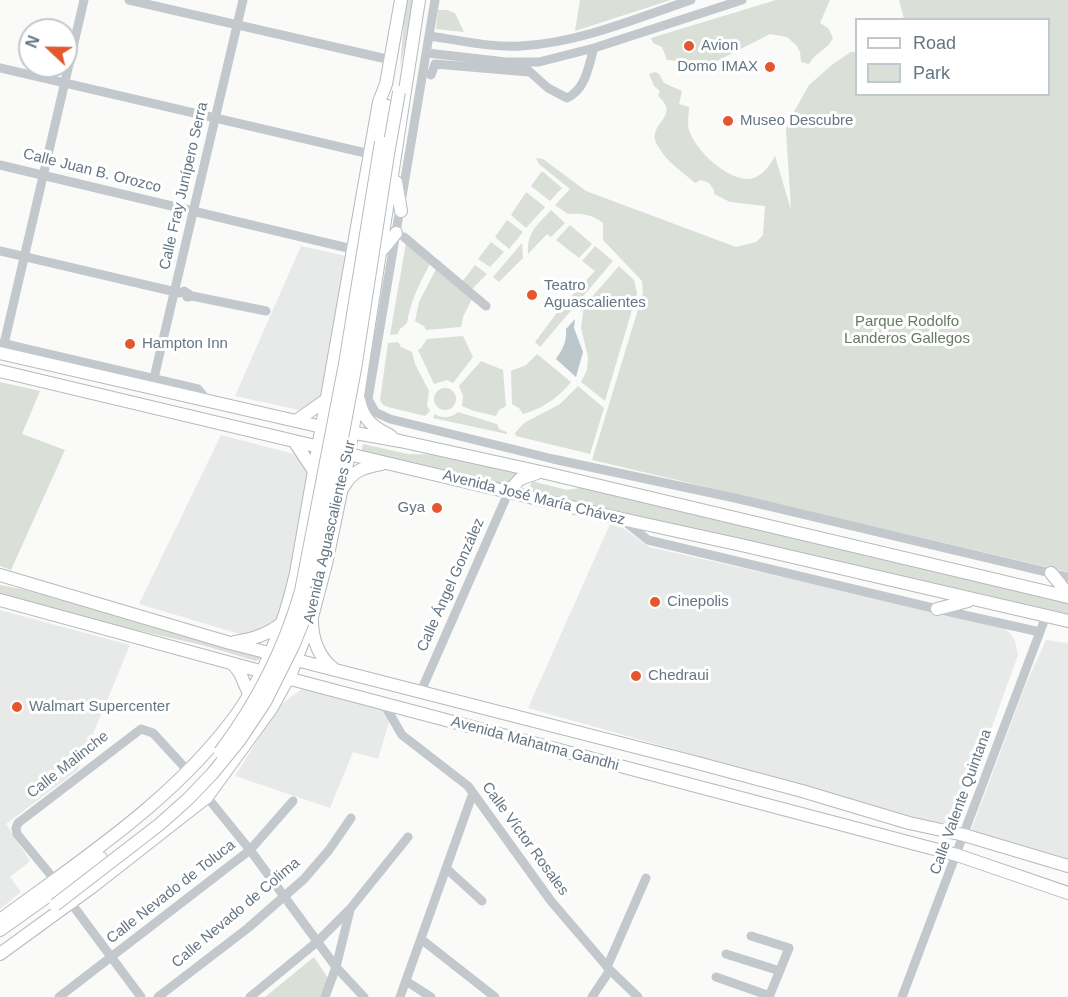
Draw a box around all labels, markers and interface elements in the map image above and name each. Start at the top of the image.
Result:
north arrow [18,18,78,78]
legend [855,18,1050,96]
text: N [23,33,43,50]
text: Road [913,33,956,53]
place label: Avion [701,37,738,55]
marker: Avion [682,39,696,53]
place label: Domo IMAX [677,58,758,76]
marker: Domo IMAX [763,60,777,74]
text: Park [913,63,950,83]
street label: Calle Fray Junípero Serra [156,100,212,272]
place label: Museo Descubre [740,112,853,130]
marker: Museo Descubre [721,114,735,128]
street label: Calle Juan B. Orozco [21,145,163,197]
place label: Teatro Aguascalientes [544,277,646,312]
marker: Teatro Aguascalientes [525,288,539,302]
park label: Parque Rodolfo Landeros Gallegos [844,313,970,348]
place label: Hampton Inn [142,335,228,353]
marker: Hampton Inn [123,337,137,351]
street label: Avenida Aguascalientes Sur [300,439,360,625]
street label: Avenida José María Chávez [441,467,627,529]
place label: Gya [397,499,425,517]
marker: Gya [430,501,444,515]
street label: Calle Ángel González [413,515,489,655]
place label: Cinepolis [667,593,729,611]
marker: Cinepolis [648,595,662,609]
place label: Chedraui [648,667,709,685]
marker: Chedraui [629,669,643,683]
place label: Walmart Supercenter [29,698,170,716]
marker: Walmart Supercenter [10,700,24,714]
street label: Avenida Mahatma Gandhi [449,713,621,775]
street label: Calle Valente Quintana [926,727,996,877]
street label: Calle Malinche [24,728,112,802]
street label: Calle Víctor Rosales [478,779,572,899]
street label: Calle Nevado de Toluca [103,836,239,948]
street label: Calle Nevado de Colima [168,854,304,972]

